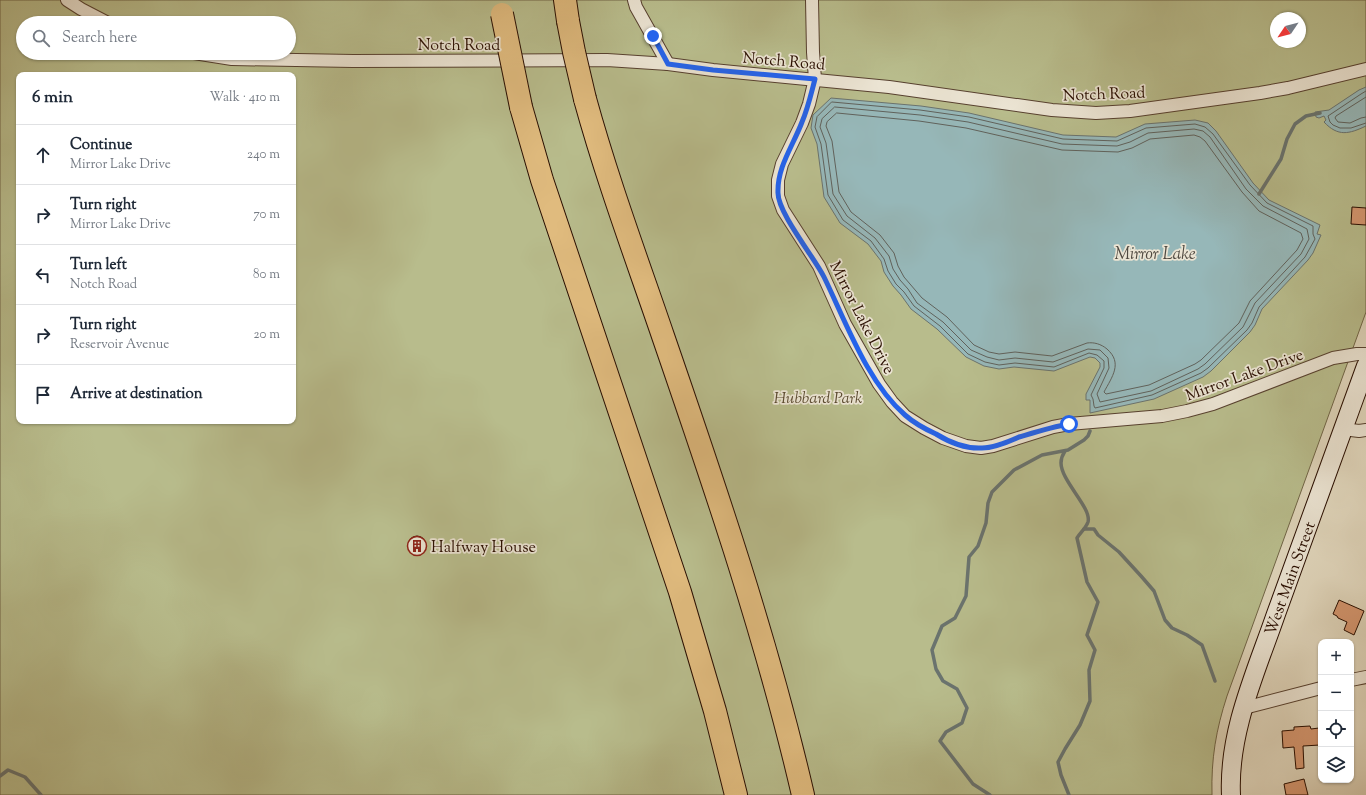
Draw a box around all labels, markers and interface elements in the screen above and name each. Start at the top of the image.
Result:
north arrow [1270,12,1306,48]
search box [16,16,296,60]
icon: search [30,27,52,49]
route end [644,27,662,45]
text: Search here [62,28,137,49]
street label: Notch Road [418,35,500,58]
street label: Notch Road [742,47,826,78]
street label: Notch Road [1062,83,1146,108]
text: 6 min [32,86,73,110]
text: Walk · 410 m [209,89,280,107]
text: Continue [70,135,132,156]
icon: ahead [32,144,54,166]
text: 240 m [247,146,280,164]
text: Mirror Lake Drive [70,156,171,174]
text: Turn right [70,195,136,216]
icon: right [32,204,54,226]
text: 70 m [253,206,280,224]
text: Mirror Lake Drive [70,216,171,234]
water label: Mirror Lake [1114,243,1196,267]
text: Turn left [70,255,127,276]
street label: Mirror Lake Drive [822,258,899,379]
icon: left [32,264,54,286]
text: 80 m [253,266,280,284]
text: Notch Road [70,276,137,294]
text: Turn right [70,315,136,336]
icon: right [32,324,54,346]
text: 20 m [254,326,280,344]
text: Reservoir Avenue [70,336,169,354]
street label: Mirror Lake Drive [1183,344,1307,408]
icon: arrive [32,384,54,406]
text: Arrive at destination [70,384,203,405]
park label: Hubbard Park [774,388,862,411]
route start [1060,415,1078,433]
street label: West Main Street [1260,518,1323,639]
building icon: Halfway House [406,535,428,557]
place label: Halfway House [431,537,536,560]
map controls [1318,639,1354,783]
button: + [1318,639,1354,675]
button: − [1318,675,1354,711]
button: locate [1318,711,1354,747]
button: layers [1318,747,1354,783]

